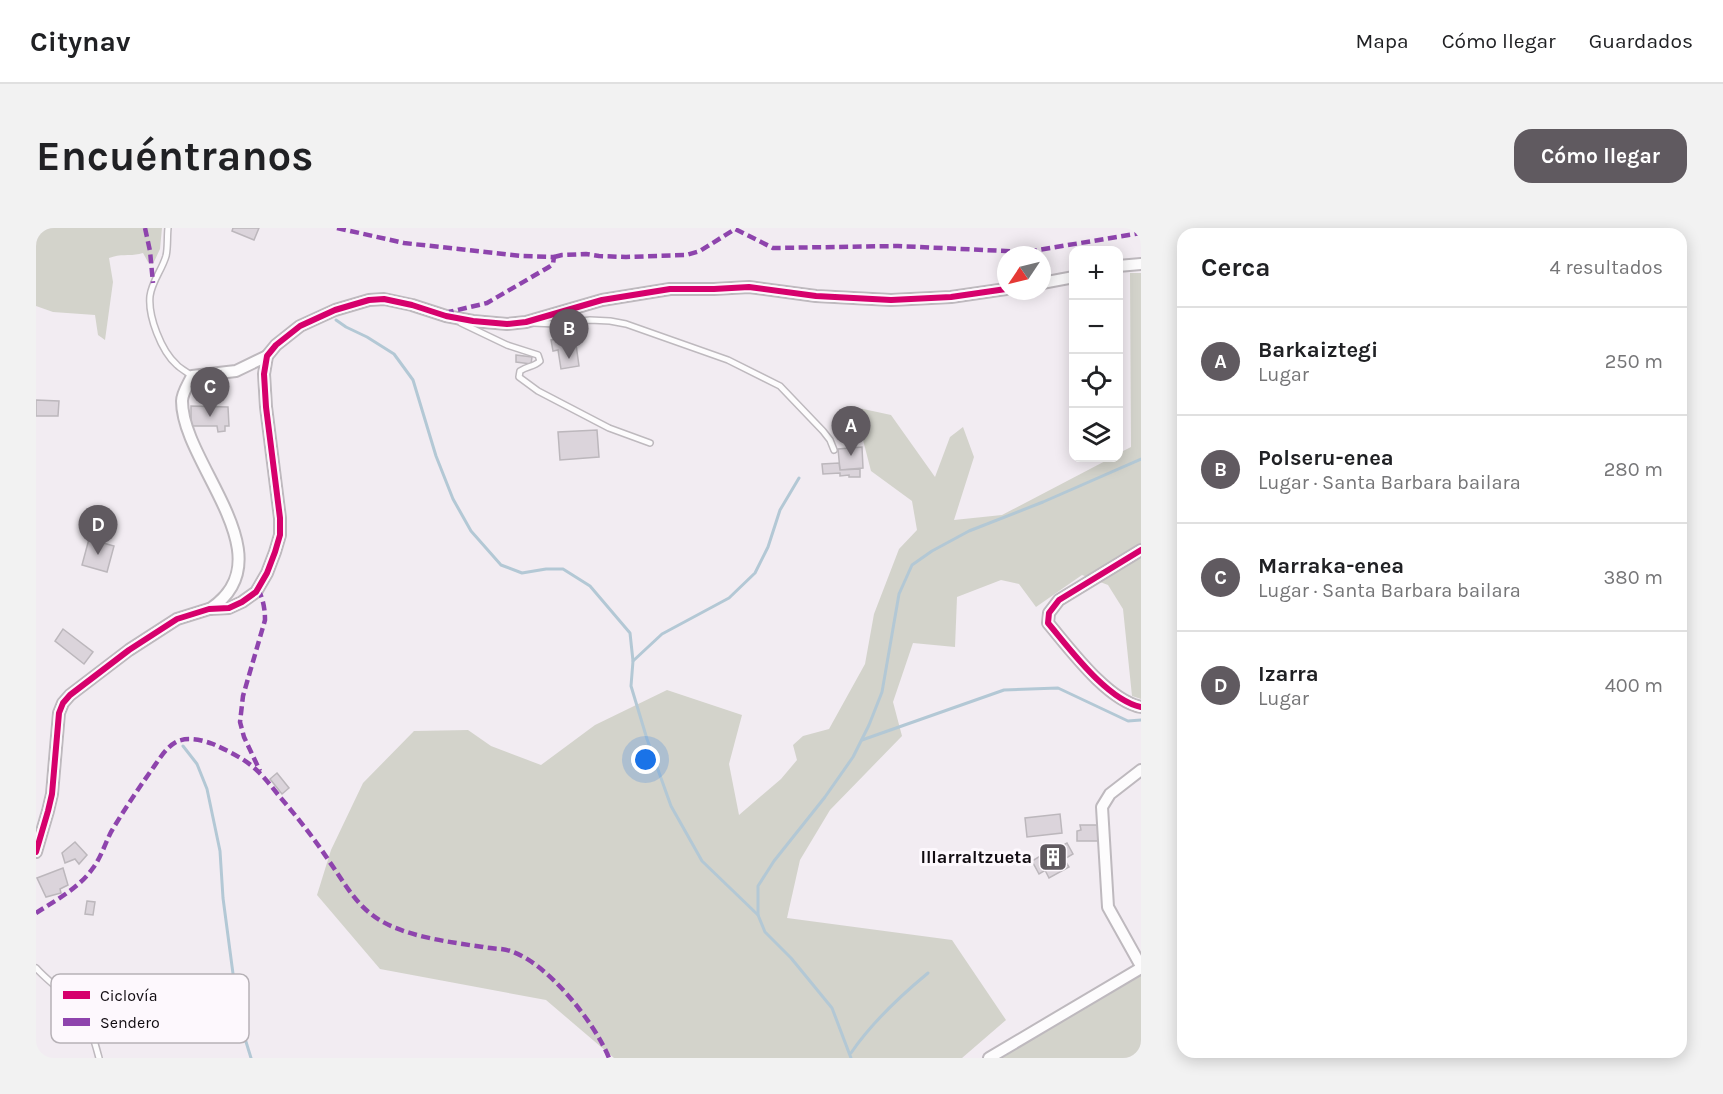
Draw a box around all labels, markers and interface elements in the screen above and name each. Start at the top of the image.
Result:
text: Citynav [30,25,130,58]
text: Mapa [1355,29,1409,53]
text: Cómo llegar [1442,29,1556,53]
text: Guardados [1589,29,1693,53]
button: Cómo llegar [1514,129,1687,183]
text: Encuéntranos [36,131,314,181]
north arrow [997,246,1051,300]
map controls [1069,246,1123,462]
button: + [1069,246,1123,300]
text: Cerca [1201,252,1270,283]
text: 4 resultados [1550,256,1663,279]
button: − [1069,300,1123,354]
pin: B [550,310,588,359]
text: Barkaiztegi [1258,337,1378,363]
text: A [1214,350,1227,373]
text: 250 m [1605,350,1663,373]
button: locate [1069,354,1123,408]
text: Lugar [1258,363,1309,386]
pin: C [190,368,230,417]
pin: A [832,406,870,456]
button: layers [1069,408,1123,462]
text: Polseru-enea [1258,445,1394,471]
text: B [1214,458,1227,481]
text: 280 m [1604,458,1663,481]
text: Lugar · Santa Barbara bailara [1258,471,1521,494]
pin: D [78,506,118,555]
text: Marraka-enea [1258,553,1404,579]
text: C [1214,566,1227,589]
text: 380 m [1604,566,1663,589]
text: Lugar · Santa Barbara bailara [1258,579,1521,602]
text: Izarra [1258,661,1319,687]
text: D [1214,674,1227,697]
text: 400 m [1605,674,1663,697]
text: Lugar [1258,687,1309,710]
your location [631,745,660,774]
building icon: Illarraltzueta [1037,841,1069,873]
place label: Illarraltzueta [920,846,1032,868]
legend [51,974,249,1043]
text: Ciclovía [100,986,158,1005]
text: Sendero [100,1013,160,1032]

